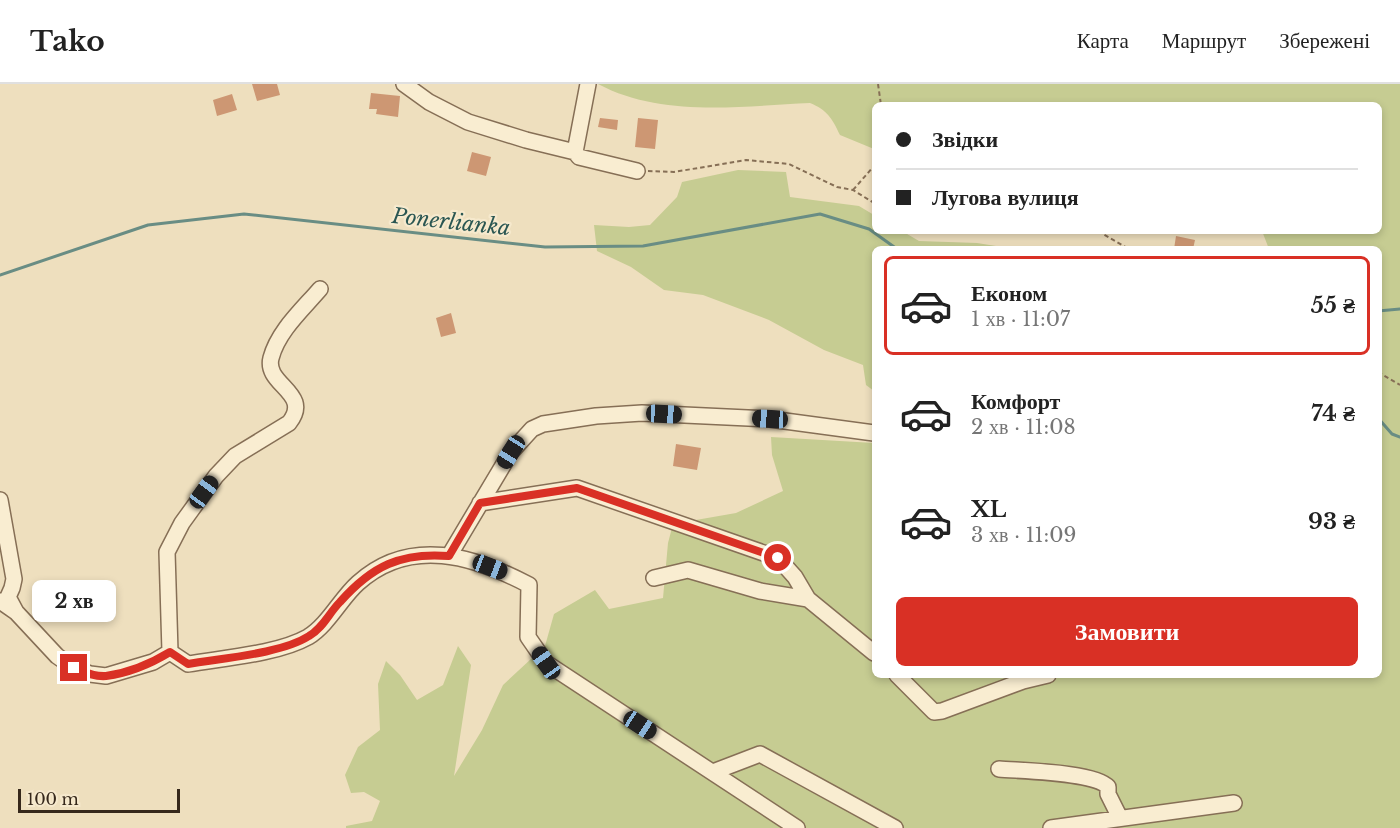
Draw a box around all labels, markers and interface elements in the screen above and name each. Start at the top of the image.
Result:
text: Tako [30,24,105,59]
text: Карта [1077,28,1129,54]
text: Маршрут [1162,28,1246,54]
text: Збережені [1279,28,1370,54]
text: Звідки [932,126,998,153]
text: Лугова вулиця [932,184,1079,211]
water label: Ponerlianka [390,203,511,241]
icon: car [899,279,953,333]
text: Економ [971,280,1047,307]
text: 55 ₴ [1311,292,1355,319]
text: 1 хв · 11:07 [971,307,1070,331]
icon: car [899,387,953,441]
text: Комфорт [971,388,1060,415]
text: 74 ₴ [1311,400,1355,427]
car [646,404,682,424]
car [752,409,788,429]
text: 2 хв · 11:08 [971,415,1076,439]
car [494,432,528,472]
car [186,472,222,512]
icon: car [899,495,953,549]
text: XL [971,496,1006,523]
text: 93 ₴ [1308,508,1355,535]
text: 3 хв · 11:09 [971,523,1076,547]
route start [764,544,791,571]
car [470,552,510,582]
callout: 2 хв [32,581,116,623]
text: 2 хв [54,589,94,613]
button: Замовити [896,597,1358,666]
car [528,643,564,683]
route end [60,654,87,681]
car [620,708,660,742]
scale bar [18,786,180,814]
text: 100 m [27,789,79,809]

